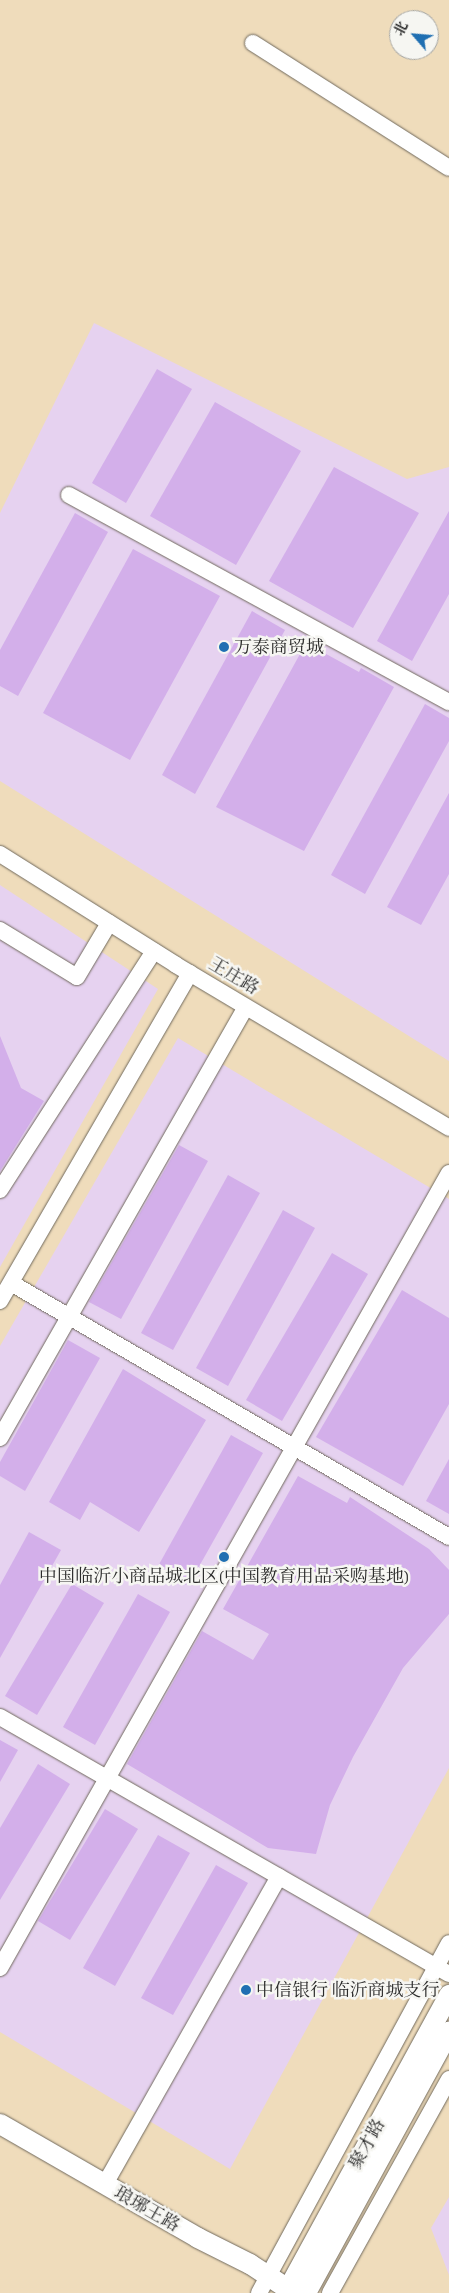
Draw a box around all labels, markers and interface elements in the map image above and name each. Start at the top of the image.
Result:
north arrow [389,10,439,60]
text: 北 [389,18,413,39]
place label: 万泰商贸城 [234,636,324,658]
marker: 万泰商贸城 [218,641,230,653]
street label: 王庄路 [205,953,263,999]
marker: 中国临沂小商品城北区(中国教育用品采购基地) [218,1551,230,1563]
place label: 中国临沂小商品城北区(中国教育用品采购基地) [39,1565,409,1587]
place label: 中信银行 临沂商城支行 [256,1979,440,2001]
marker: 中信银行 临沂商城支行 [240,1984,252,1996]
street label: 聚才路 [344,2115,390,2173]
street label: 琅琊王路 [110,2182,184,2236]

